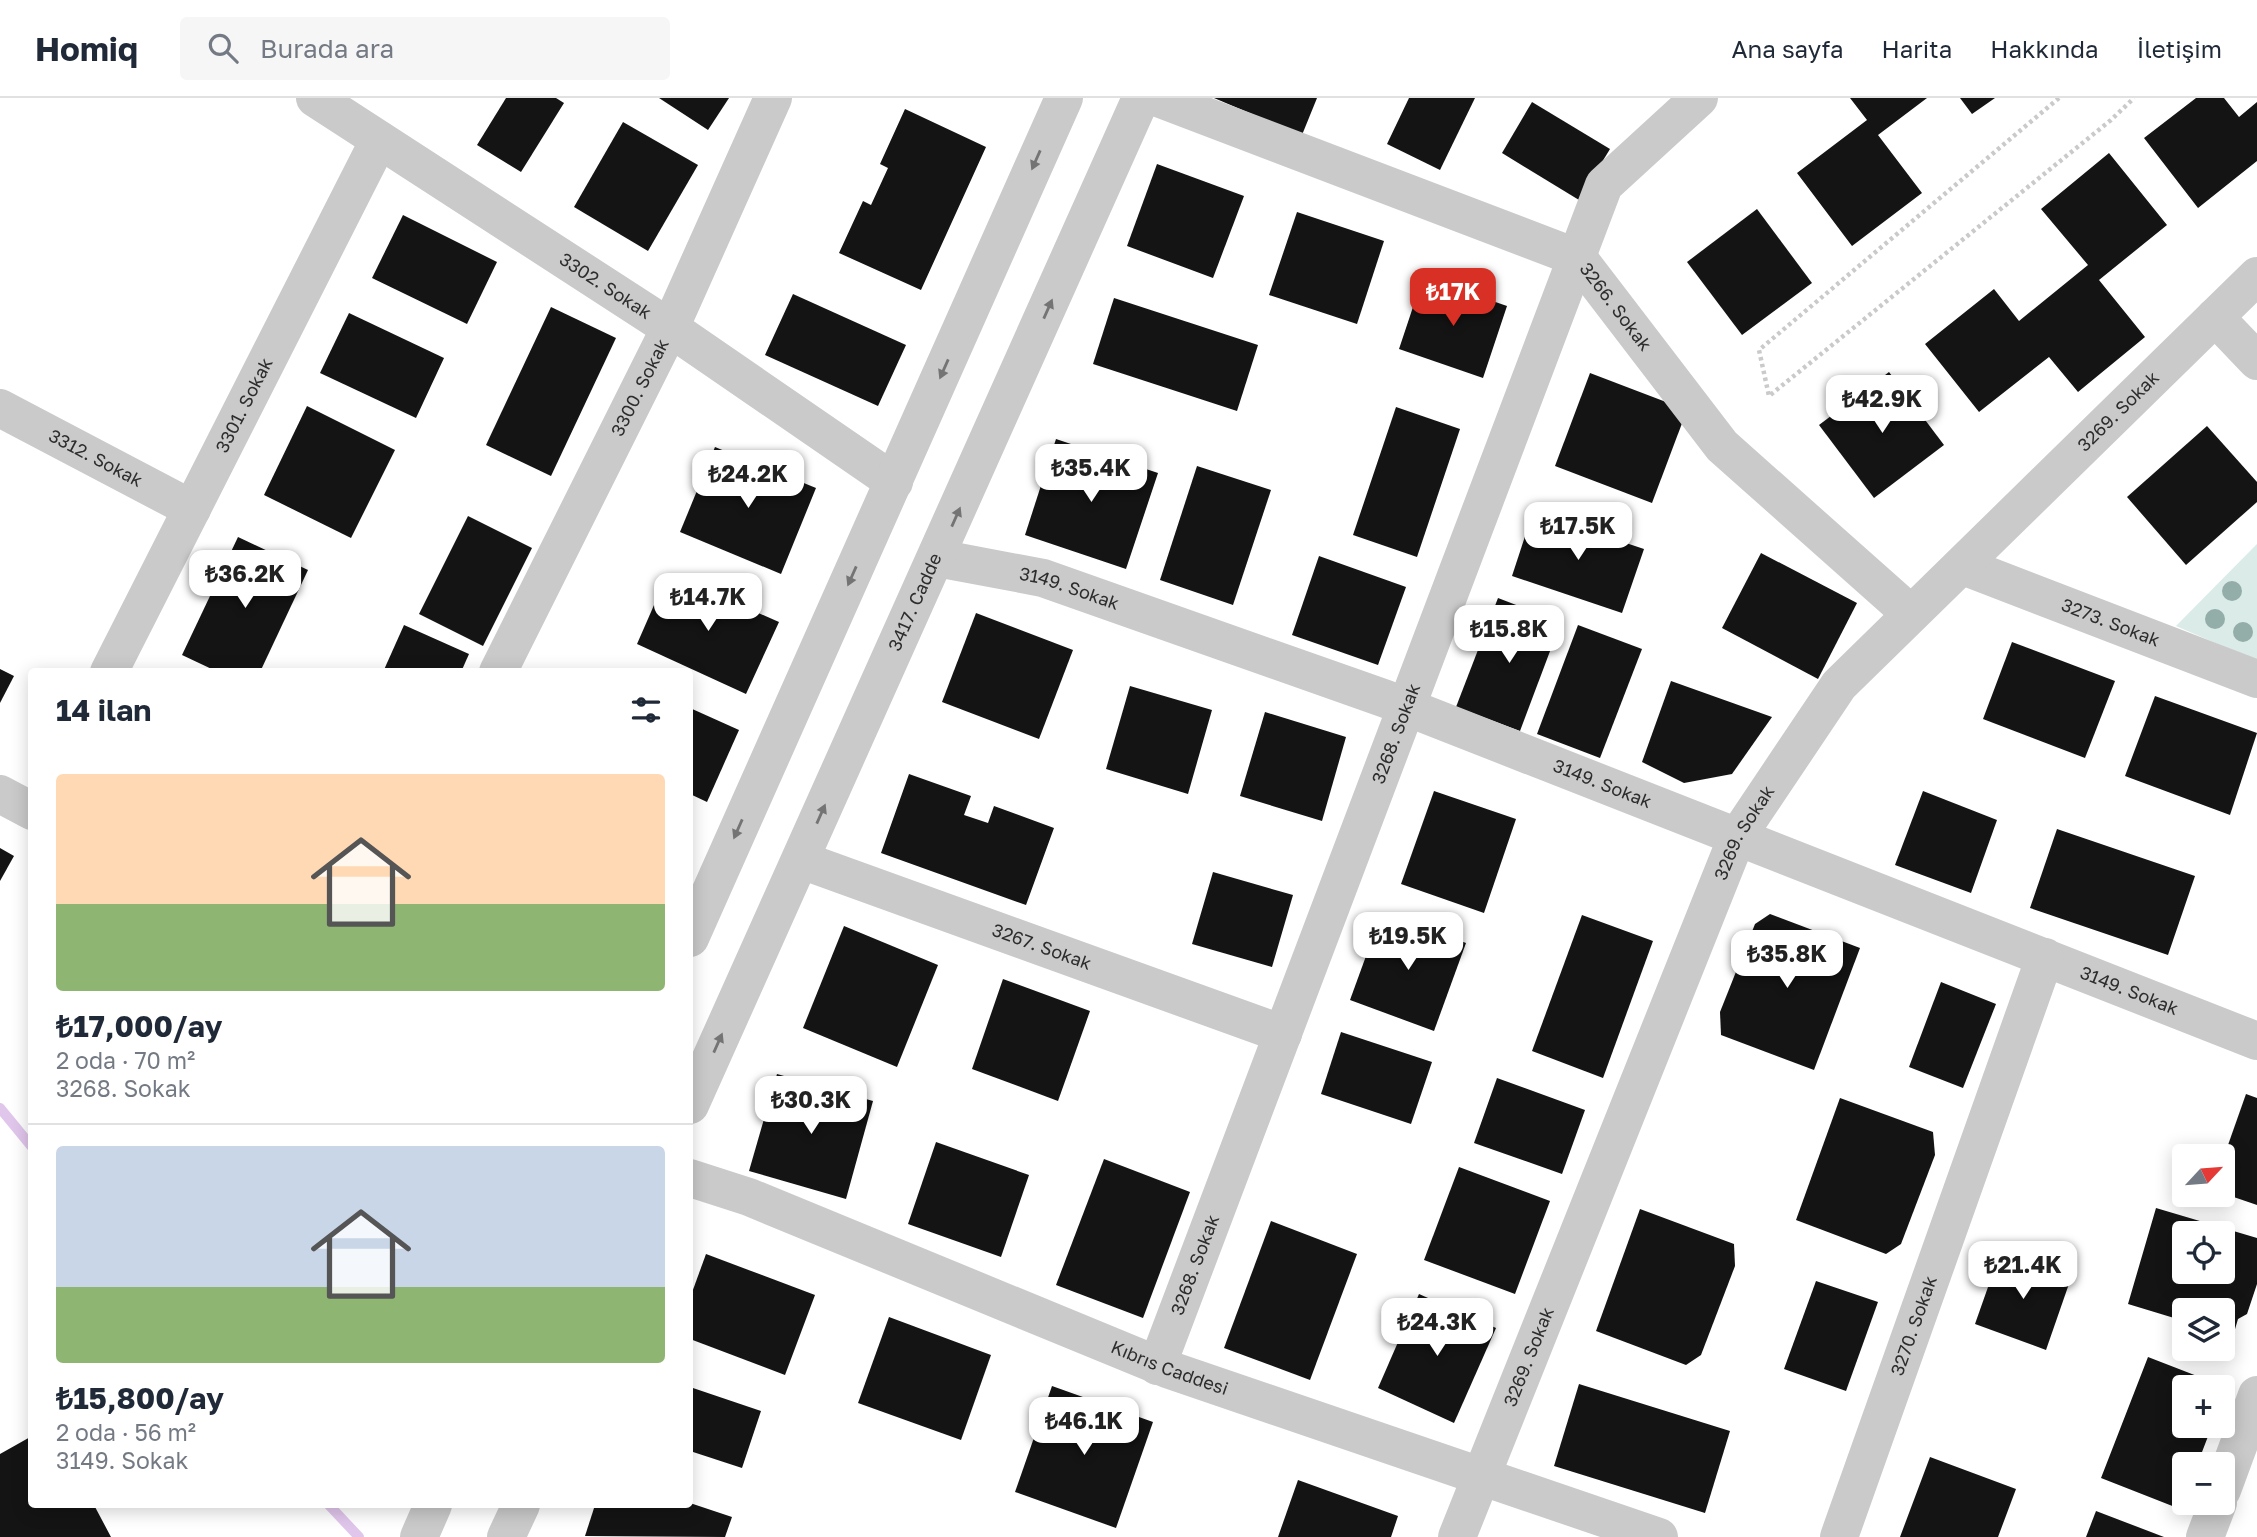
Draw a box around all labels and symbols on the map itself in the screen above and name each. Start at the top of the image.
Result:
one-way arrow [1030,150,1041,171]
street label: 3302. Sokak [556,247,656,323]
street label: 3266. Sokak [1575,258,1657,355]
pin: ₺17K [1412,268,1494,328]
one-way arrow [1042,299,1054,319]
street label: 3300. Sokak [606,335,673,439]
street label: 3301. Sokak [210,354,277,456]
one-way arrow [938,358,949,379]
street label: 3269. Sokak [2072,366,2163,456]
pin: ₺42.9K [1825,376,1939,435]
street label: 3312. Sokak [45,424,147,491]
pin: ₺35.4K [1034,444,1148,504]
pin: ₺24.2K [691,450,805,510]
pin: ₺17.5K [1521,503,1635,562]
one-way arrow [950,507,962,527]
street label: 3417. Cadde [883,549,946,654]
pin: ₺36.2K [188,550,302,610]
street label: 3149. Sokak [1018,562,1122,614]
one-way arrow [846,566,857,587]
pin: ₺14.7K [651,574,765,633]
street label: 3273. Sokak [2059,593,2163,651]
pin: ₺15.8K [1452,606,1566,665]
street label: 3268. Sokak [1366,680,1424,787]
street label: 3149. Sokak [1550,754,1655,812]
street label: 3269. Sokak [1709,781,1779,883]
one-way arrow [816,804,827,824]
one-way arrow [732,818,743,839]
pin: ₺19.5K [1351,912,1465,972]
street label: 3267. Sokak [989,918,1095,974]
pin: ₺35.8K [1730,930,1844,990]
street label: 3149. Sokak [2077,961,2182,1019]
one-way arrow [712,1033,724,1053]
pin: ₺30.3K [754,1076,868,1136]
north arrow [2172,1144,2235,1208]
street label: 3268. Sokak [1165,1211,1223,1318]
pin: ₺21.4K [1966,1242,2080,1301]
street label: 3270. Sokak [1885,1273,1941,1378]
pin: ₺24.3K [1380,1298,1494,1358]
street label: 3269. Sokak [1498,1304,1558,1410]
street label: Kıbrıs Caddesi [1108,1335,1231,1399]
pin: ₺46.1K [1027,1398,1141,1457]

